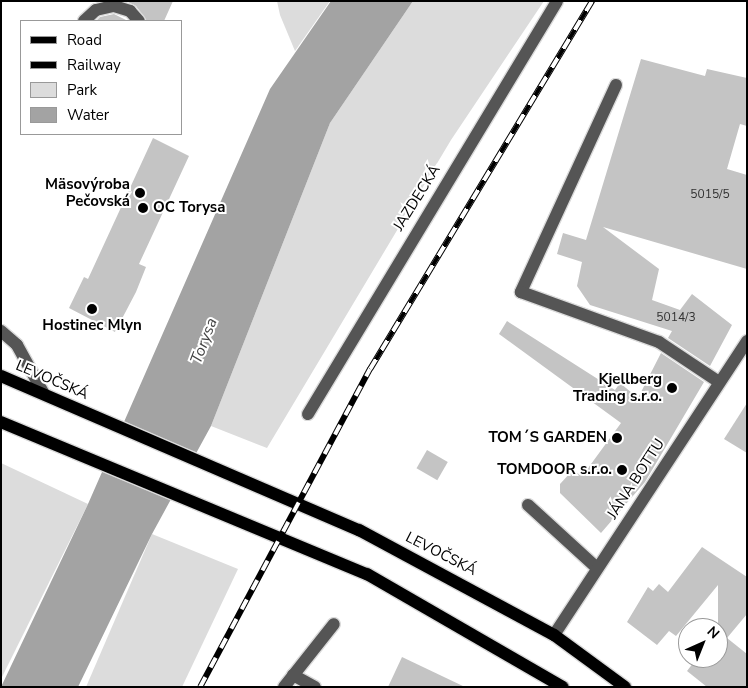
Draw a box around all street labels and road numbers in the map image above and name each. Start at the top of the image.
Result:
street label: JAZDECKÁ [390,162,444,234]
street label: LEVOČSKÁ [13,357,91,403]
street label: JÁNA BOTTU [603,436,669,522]
street label: LEVOČSKÁ [402,528,480,580]

